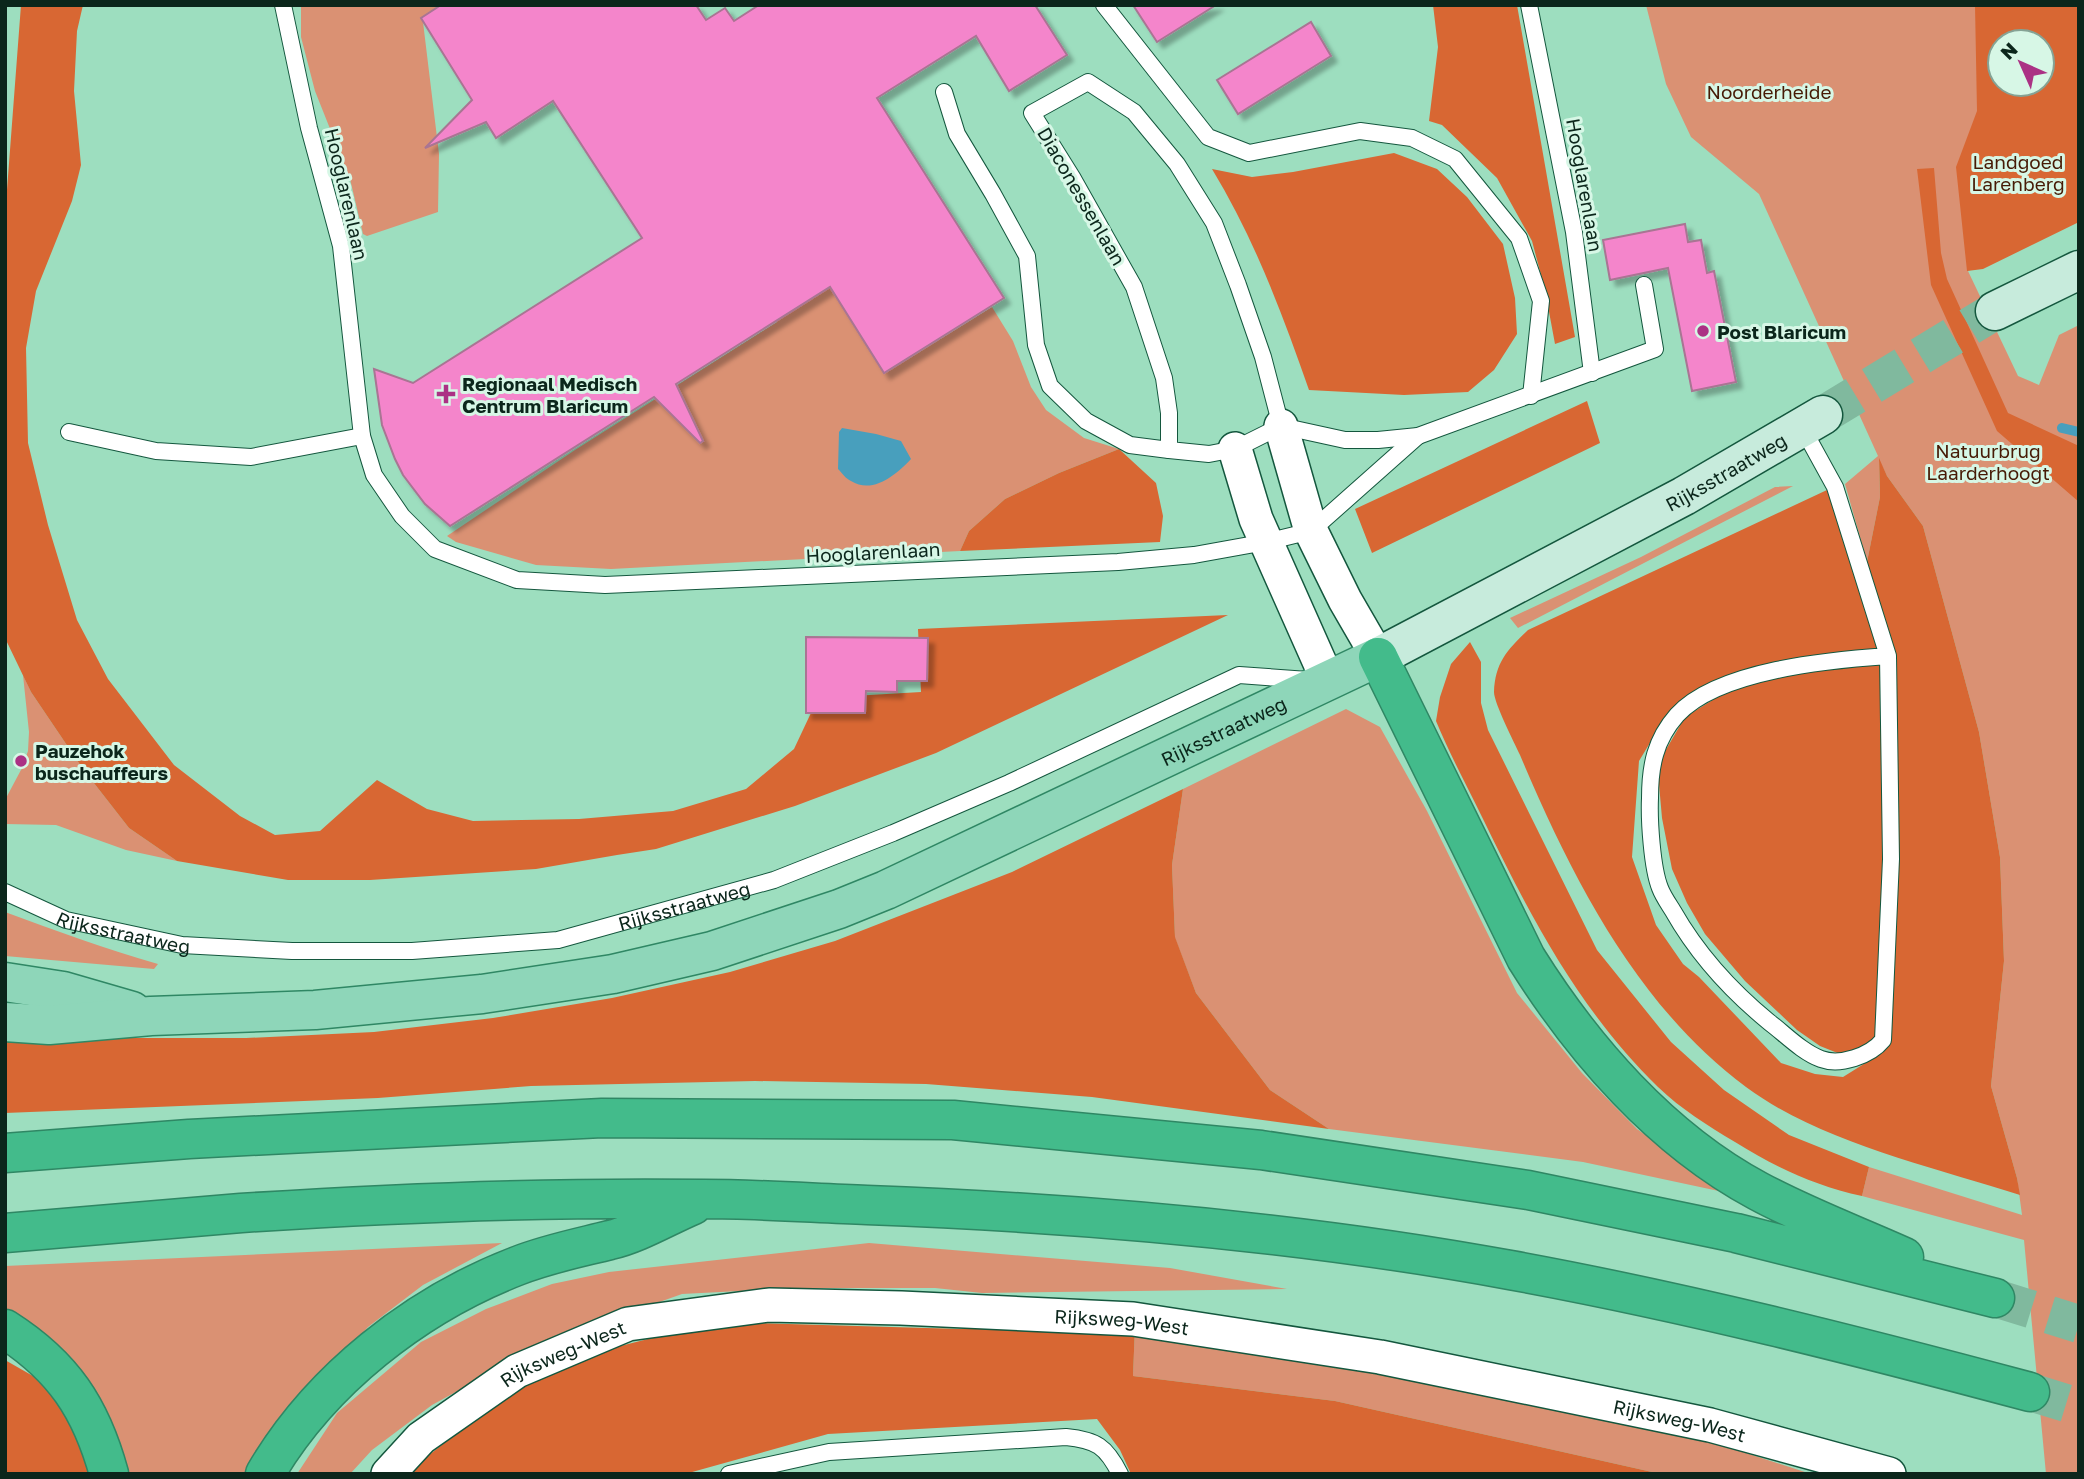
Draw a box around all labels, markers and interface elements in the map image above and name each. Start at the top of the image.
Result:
north arrow [1986,28,2056,98]
text: N [1995,37,2022,64]
park label: Noorderheide [1706,80,1832,103]
street label: Hooglarenlaan [1562,117,1608,253]
street label: Diaconessenlaan [1033,123,1131,269]
street label: Hooglarenlaan [321,126,373,262]
park label: Landgoed Larenberg [1971,150,2065,195]
place label: Post Blaricum [1717,320,1846,343]
marker: Post Blaricum [1695,323,1711,339]
place label: Regionaal Medisch Centrum Blaricum [462,372,637,417]
marker: Regionaal Medisch Centrum Blaricum [436,384,456,404]
street label: Rijksstraatweg [1661,428,1790,515]
park label: Natuurbrug Laarderhoogt [1926,439,2050,484]
street label: Hooglarenlaan [805,537,941,567]
street label: Rijksstraatweg [1157,691,1289,770]
place label: Pauzehok buschauffeurs [35,739,168,784]
marker: Pauzehok buschauffeurs [13,753,29,769]
street label: Rijksstraatweg [615,876,752,934]
street label: Rijksstraatweg [53,906,191,957]
street label: Rijksweg-West [1054,1304,1191,1339]
street label: Rijksweg-West [495,1315,629,1391]
street label: Rijksweg-West [1611,1394,1749,1446]

